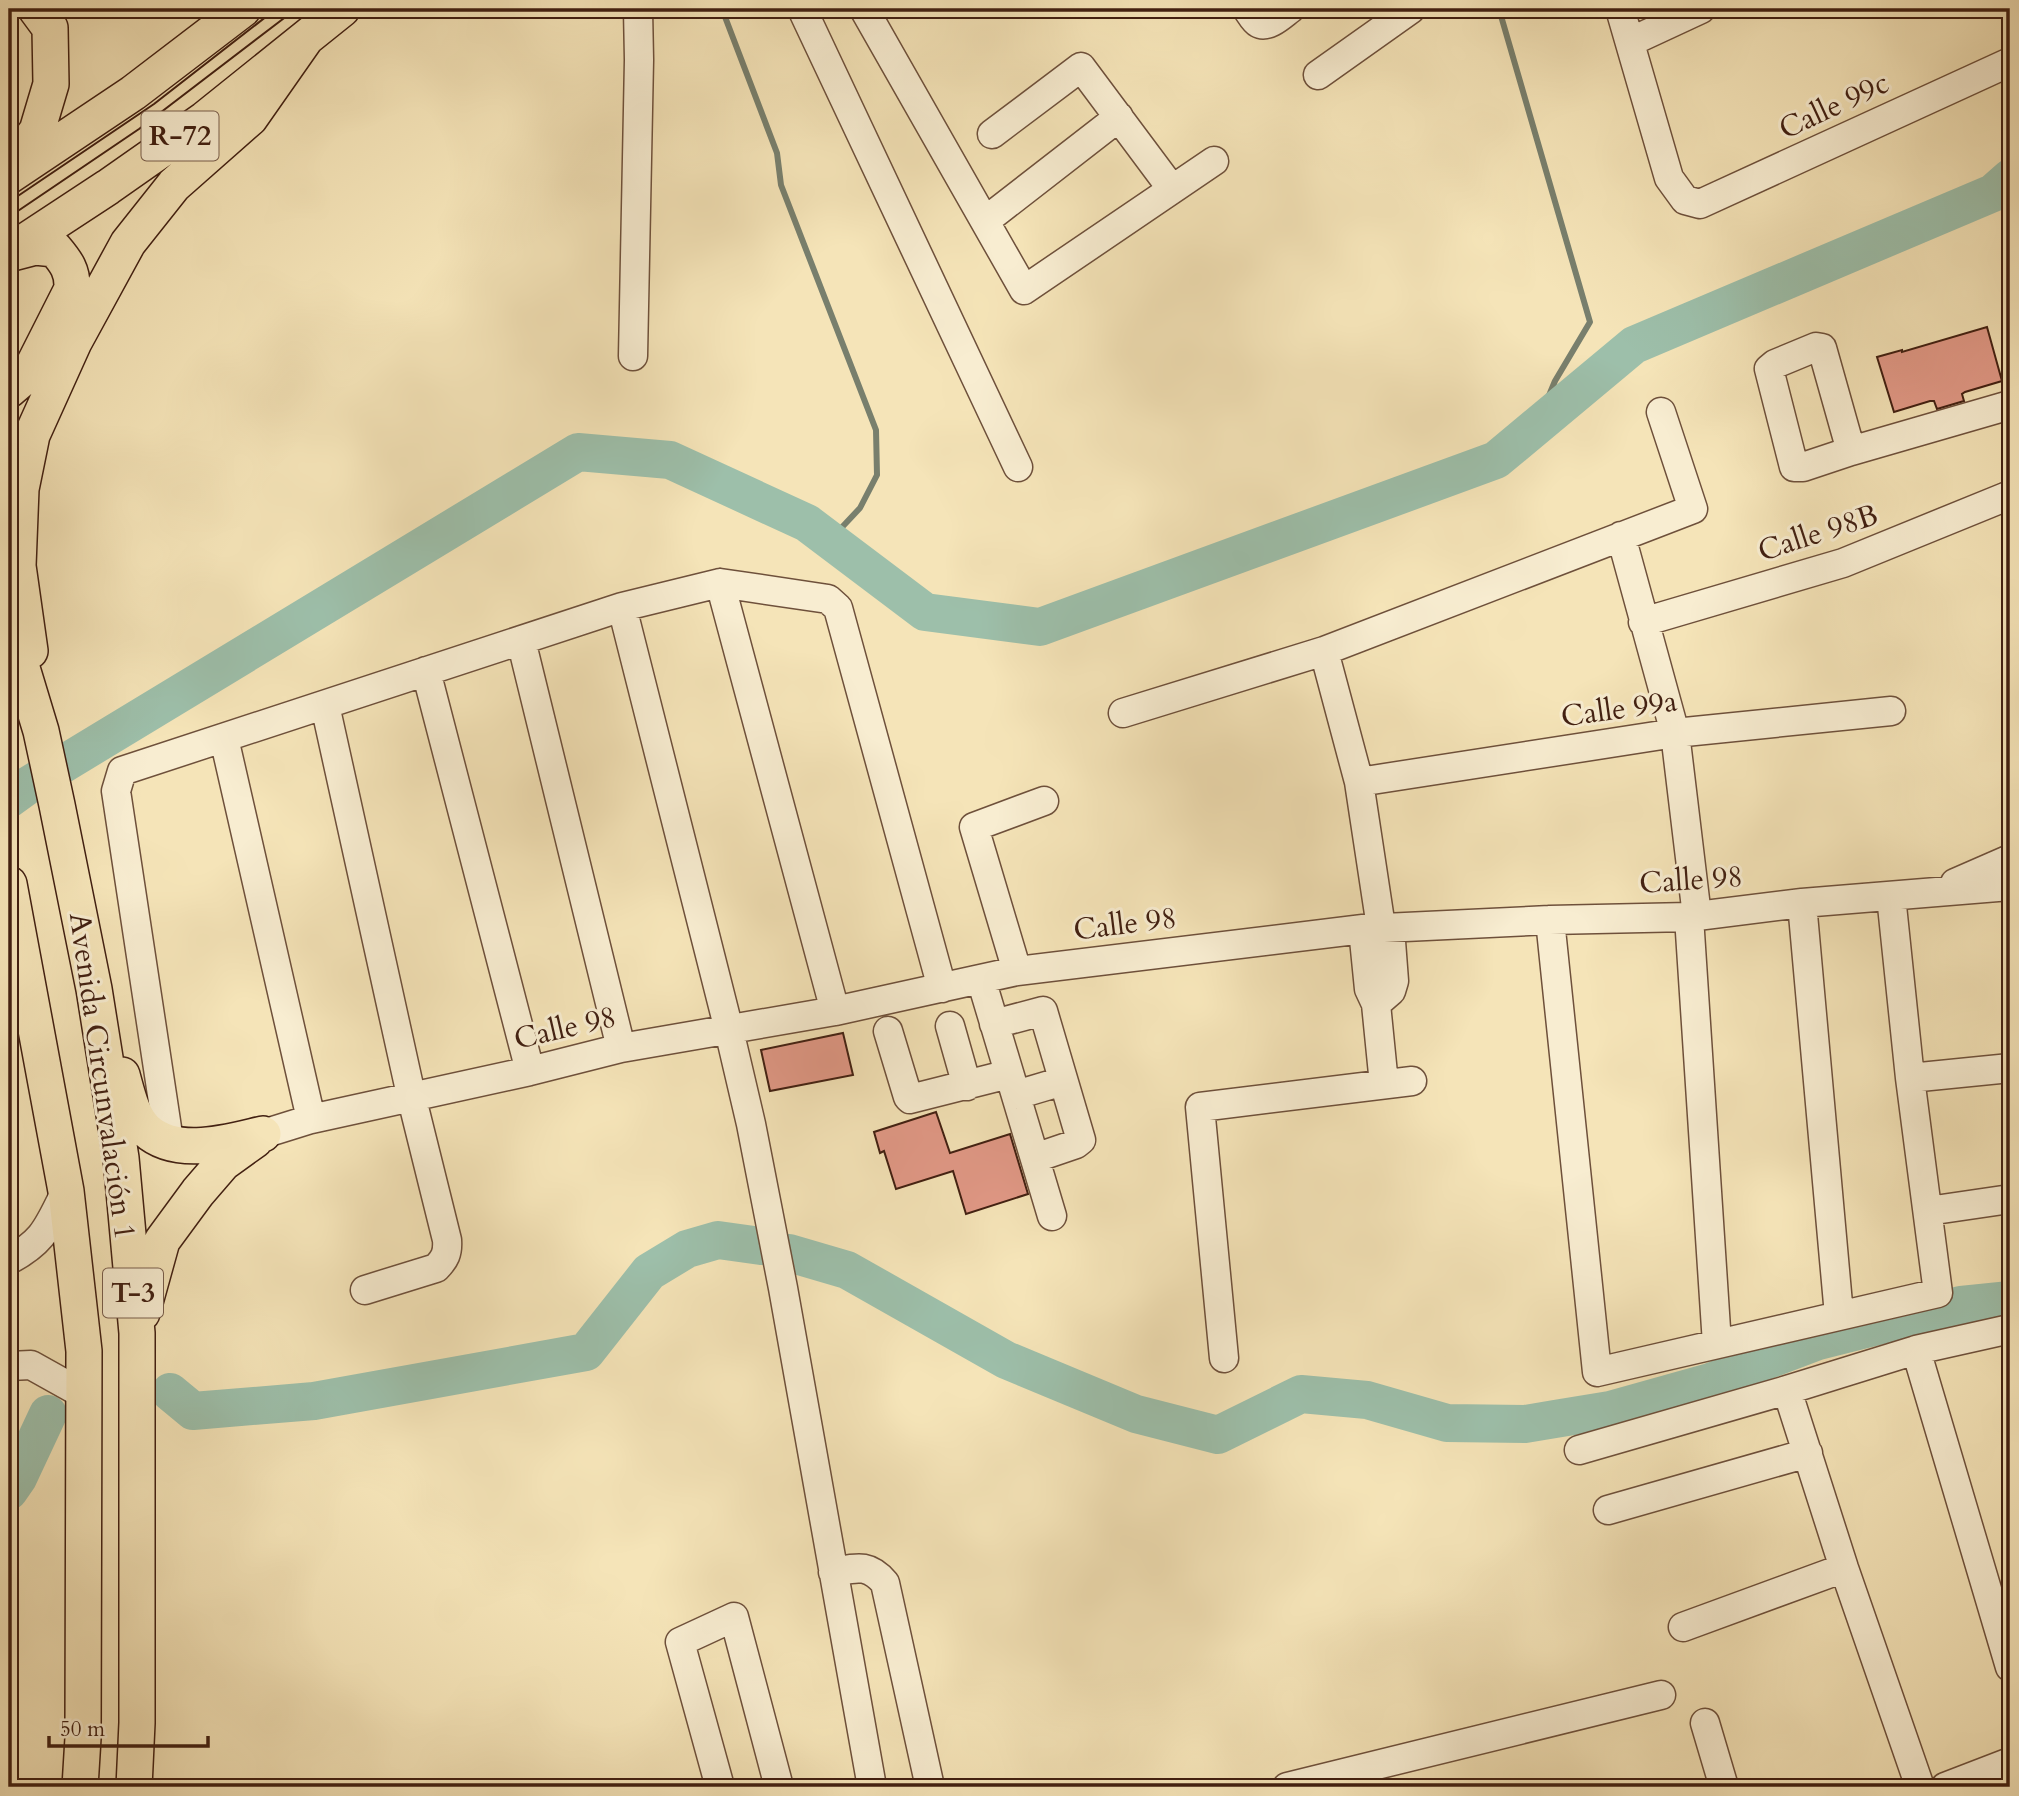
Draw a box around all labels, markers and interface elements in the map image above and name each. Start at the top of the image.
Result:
street label: Calle 99c [1772,63,1896,149]
road number: R-72 [142,111,218,160]
street label: Calle 98B [1753,494,1883,572]
street label: Calle 99a [1558,681,1680,737]
street label: Calle 98 [1638,856,1744,904]
street label: Calle 98 [1071,897,1179,951]
street label: Avenida Circunvalación 1 [59,910,145,1242]
street label: Calle 98 [510,996,620,1060]
road number: T-3 [103,1268,163,1318]
scale bar [49,1705,208,1749]
text: 50 m [60,1715,105,1744]

